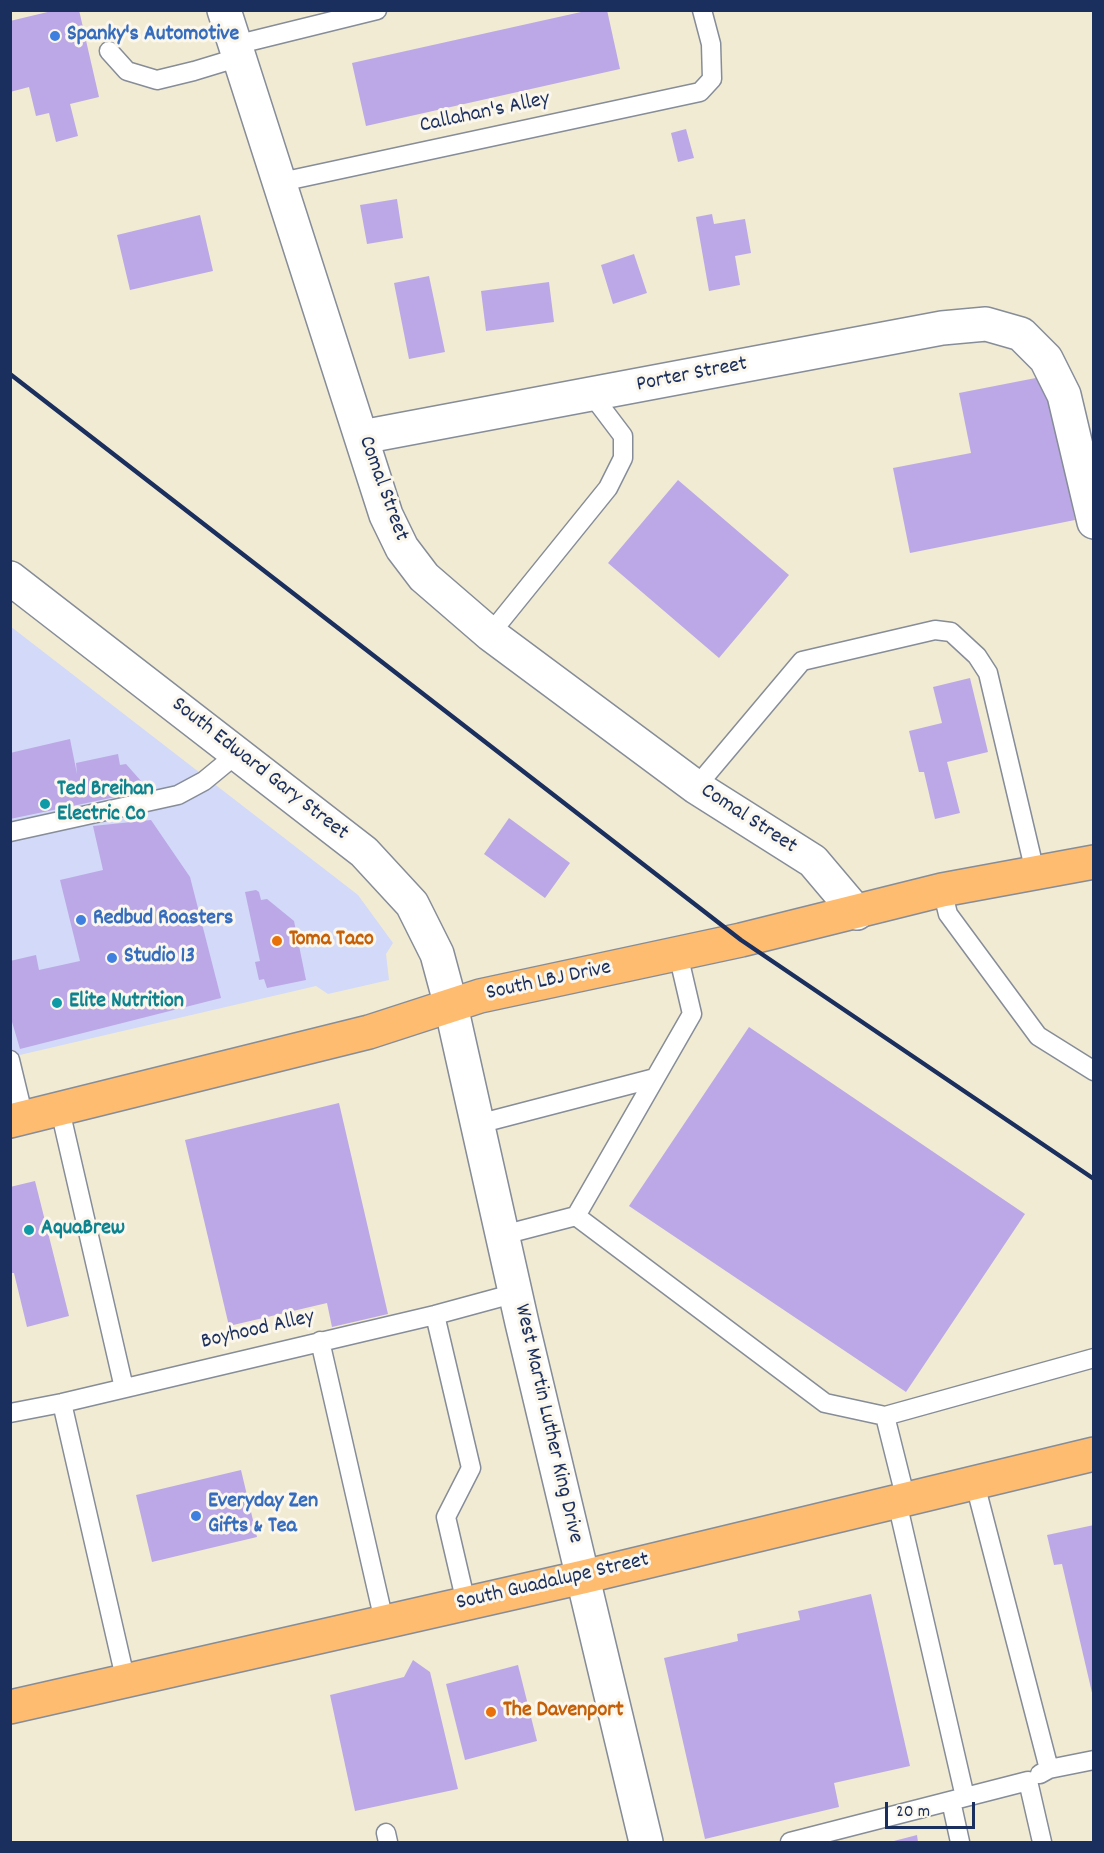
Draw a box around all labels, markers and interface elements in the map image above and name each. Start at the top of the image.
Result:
place label: Spanky's Automotive [67,23,239,49]
marker: Spanky's Automotive [48,29,62,43]
street label: Callahan's Alley [418,87,552,141]
street label: Porter Street [634,352,750,400]
street label: Comal Street [351,433,413,545]
street label: South Edward Gary Street [165,693,353,847]
place label: Ted Breihan Electric Co [57,778,154,830]
street label: Comal Street [695,779,801,861]
marker: Ted Breihan Electric Co [38,797,52,811]
place label: Redbud Roasters [93,907,233,933]
marker: Redbud Roasters [74,913,88,927]
place label: Toma Taco [289,928,374,954]
marker: Toma Taco [270,934,284,948]
place label: Studio 13 [124,945,195,971]
marker: Studio 13 [105,951,119,965]
street label: South LBJ Drive [484,956,614,1008]
place label: Elite Nutrition [69,990,184,1016]
marker: Elite Nutrition [50,996,64,1010]
place label: AquaBrew [41,1217,125,1243]
marker: AquaBrew [22,1223,36,1237]
street label: West Martin Luther King Drive [507,1302,587,1546]
street label: Boyhood Alley [199,1305,317,1357]
place label: Everyday Zen Gifts & Tea [208,1490,318,1542]
marker: Everyday Zen Gifts & Tea [189,1509,203,1523]
street label: South Guadalupe Street [454,1548,652,1618]
place label: The Davenport [503,1699,623,1725]
marker: The Davenport [484,1705,498,1719]
scale bar [888,1790,978,1828]
text: 20 m [896,1800,930,1825]

